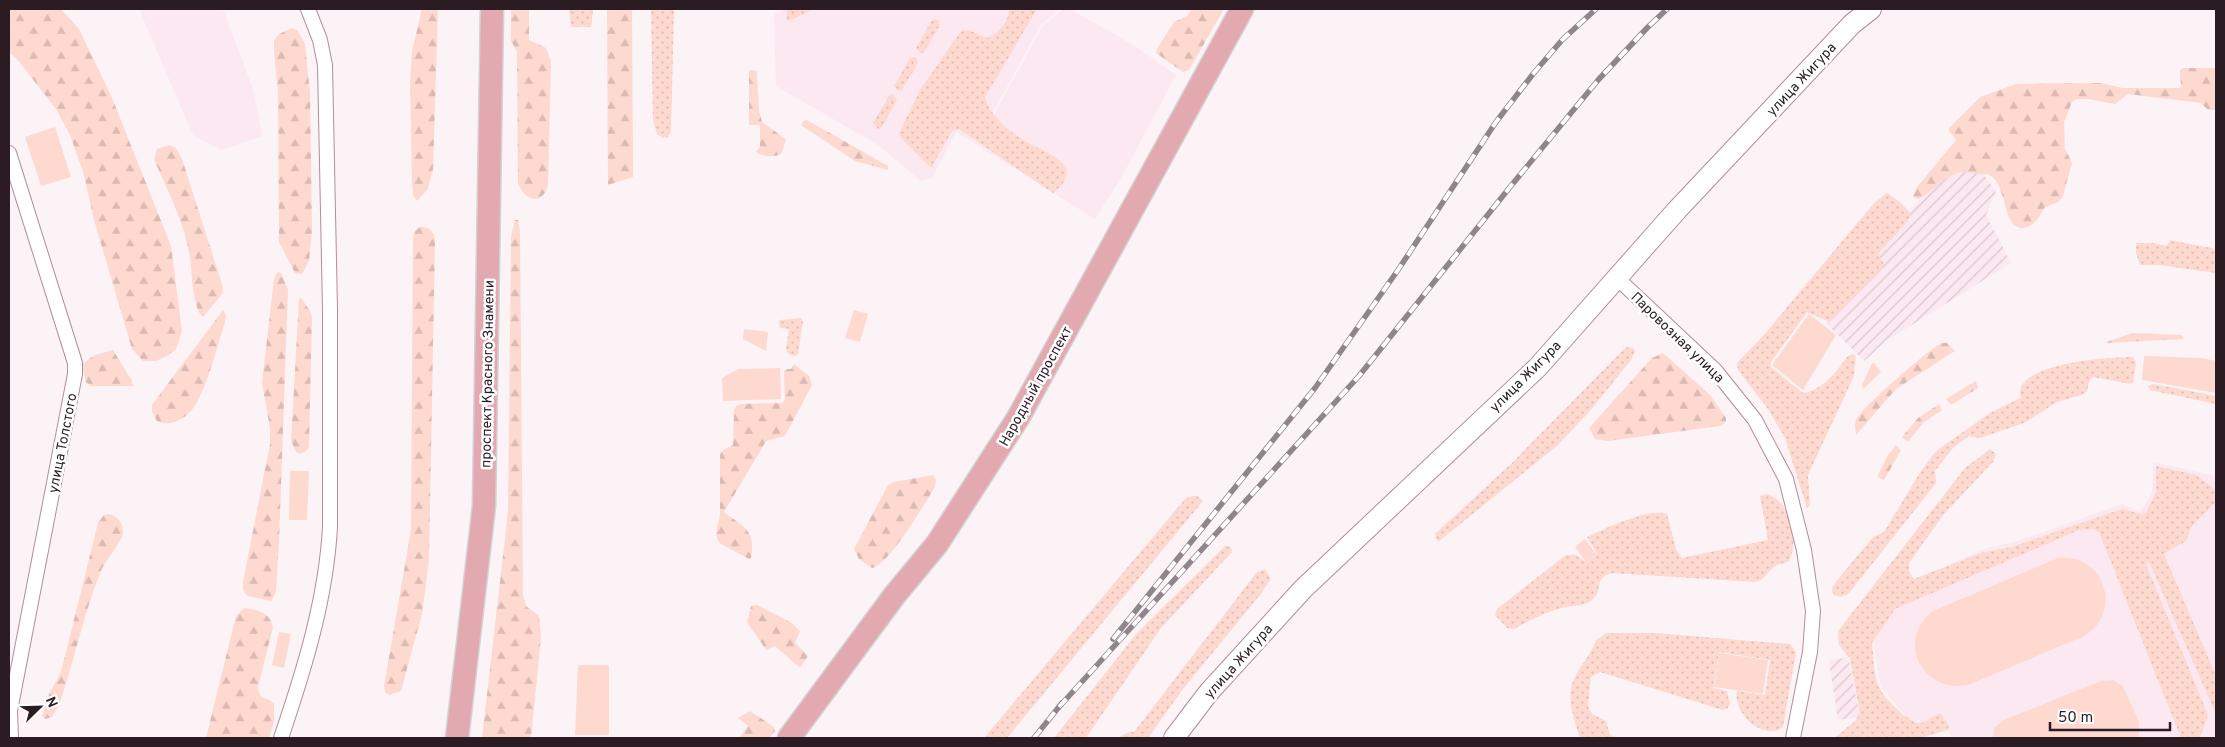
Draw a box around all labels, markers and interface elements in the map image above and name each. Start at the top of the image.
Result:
street label: улица Жигура [1764,40,1840,120]
street label: проспект Красного Знамени [478,280,499,468]
street label: Паровозная улица [1627,289,1727,387]
street label: Народный проспект [996,324,1076,450]
street label: улица Жигура [1487,338,1565,416]
street label: улица Толстого [45,392,82,495]
street label: улица Жигура [1201,621,1277,703]
north arrow [15,682,65,732]
text: N [41,695,60,710]
scale bar [2050,700,2170,732]
text: 50 m [2058,709,2093,728]

